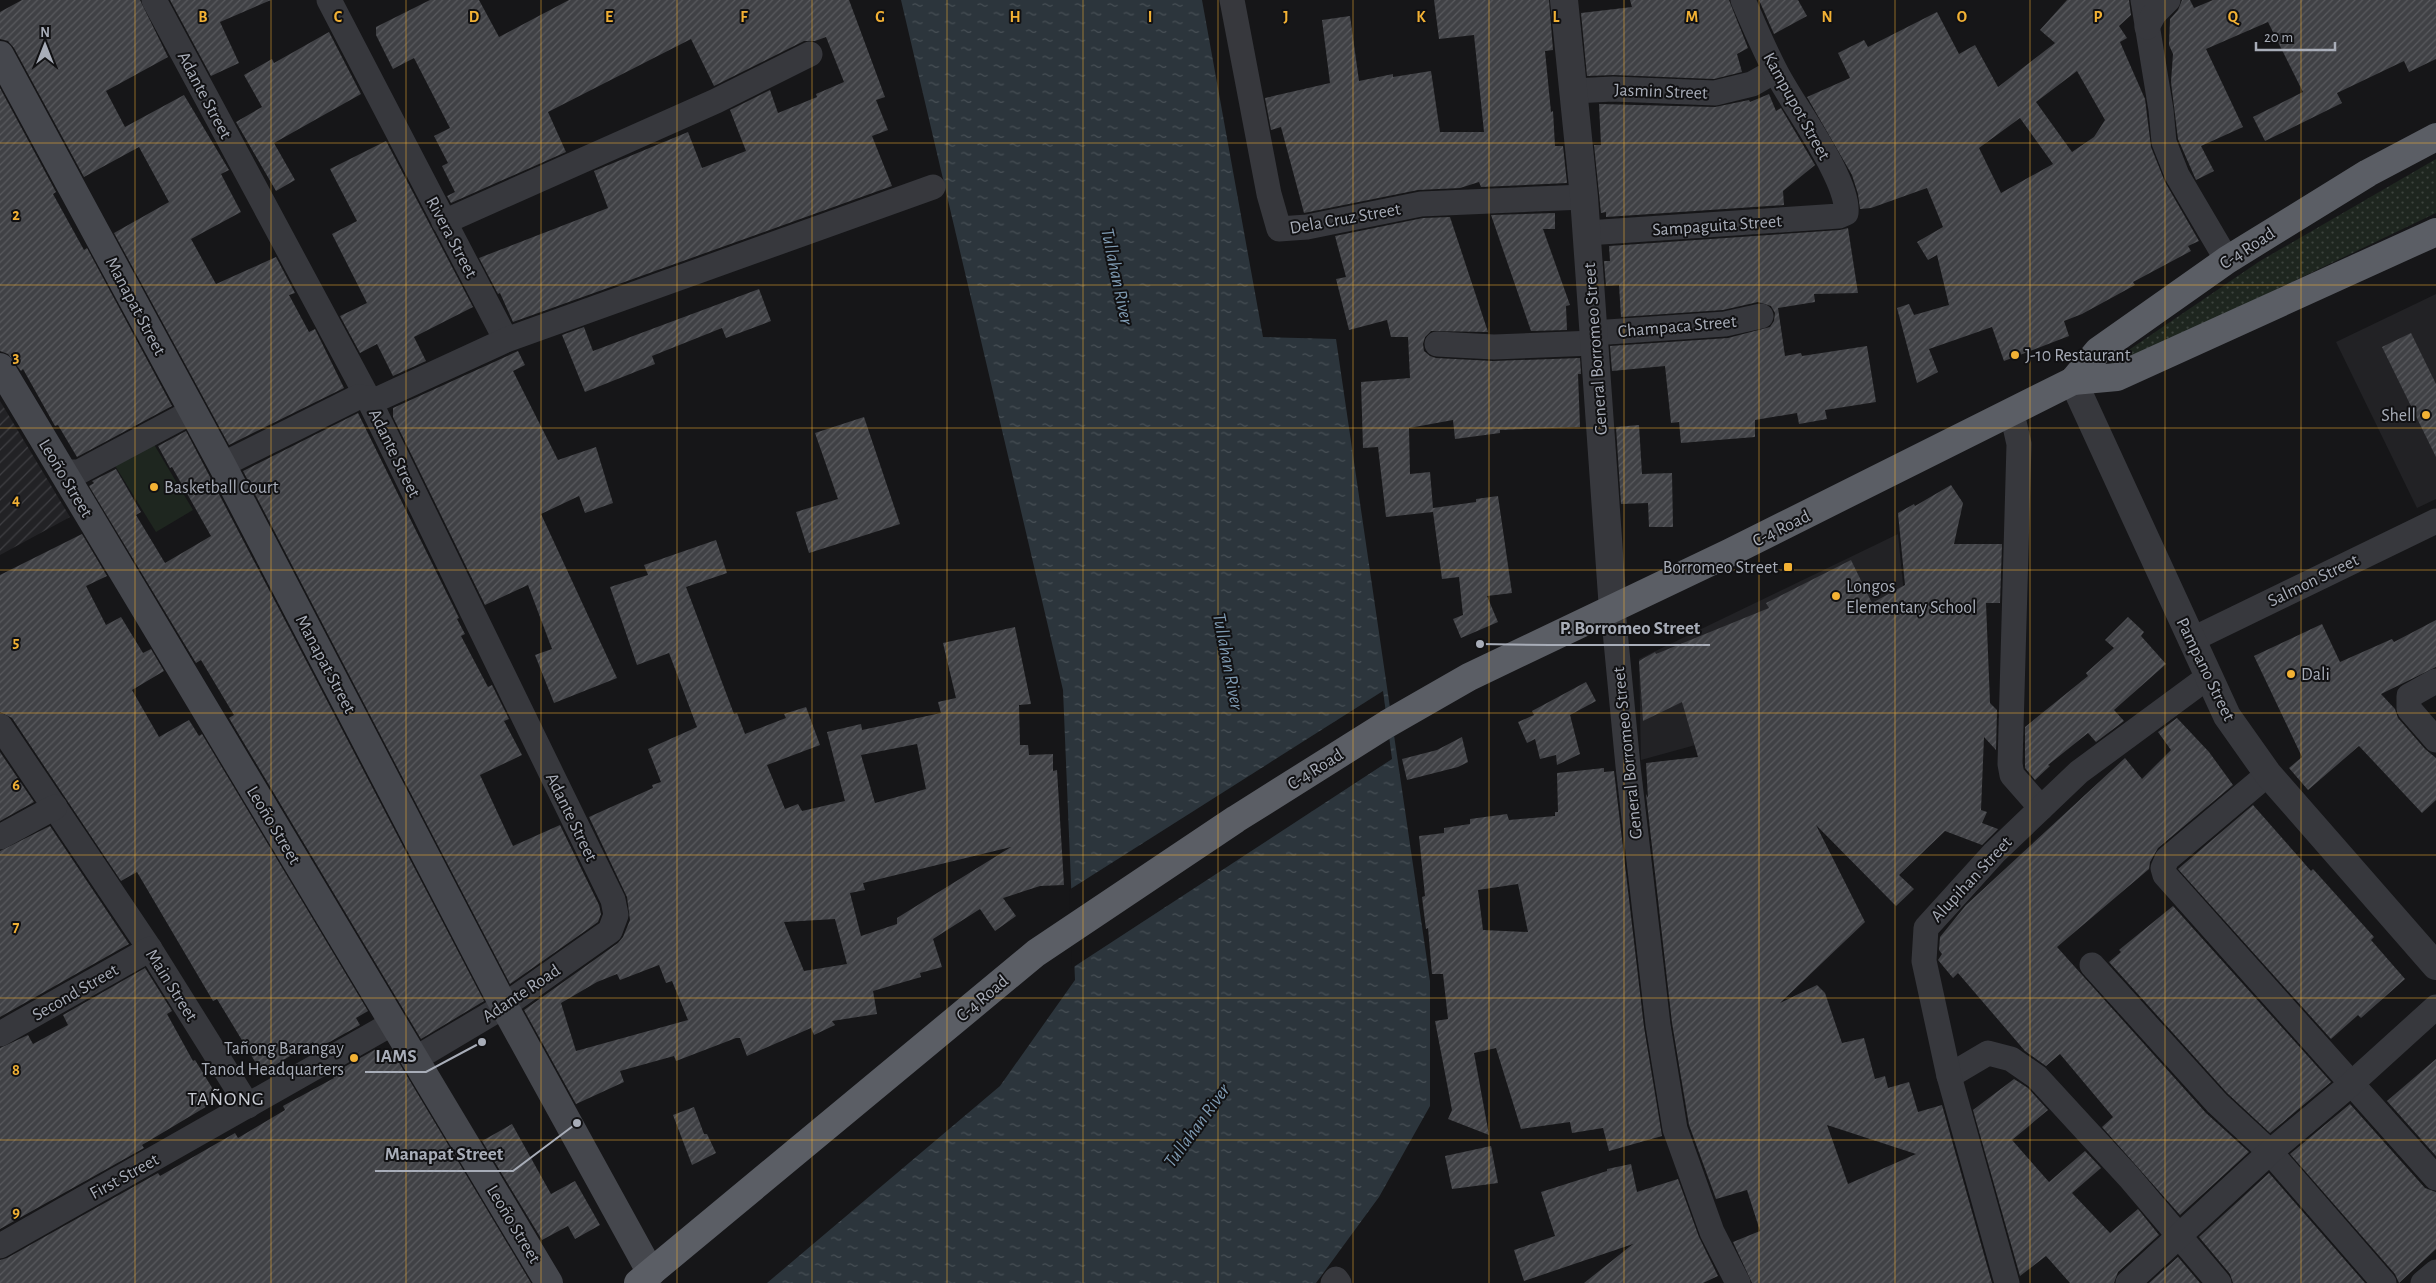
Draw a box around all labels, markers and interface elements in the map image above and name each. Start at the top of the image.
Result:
text: B [198,9,208,25]
text: C [334,9,343,25]
text: D [469,9,480,25]
text: E [605,9,613,25]
text: F [740,9,748,25]
text: G [875,9,885,25]
text: H [1009,9,1021,25]
text: I [1148,9,1152,25]
text: J [1283,9,1289,25]
text: K [1416,9,1426,25]
text: L [1553,9,1560,25]
text: M [1686,9,1698,25]
text: N [1821,9,1833,25]
text: O [1957,9,1967,25]
text: P [2094,9,2103,25]
text: Q [2228,9,2240,26]
north arrow [20,20,70,70]
scale bar [2256,20,2335,52]
text: N [40,26,50,40]
text: 20 m [2264,30,2293,45]
street label: Adante Street [174,49,235,142]
street label: Kampupot Street [1759,50,1833,163]
street label: Jasmin Street [1614,81,1708,103]
street label: Rivera Street [422,194,480,281]
street label: Dela Cruz Street [1288,200,1402,238]
text: 2 [12,207,20,223]
street label: Sampaguita Street [1652,212,1783,240]
street label: C-4 Road [2217,224,2278,273]
water label: Tullahan River [1097,226,1136,327]
street label: Manapat Street [102,254,169,359]
street label: General Borromeo Street [1581,262,1611,436]
street label: Champaca Street [1617,313,1737,341]
place label: J-10 Restaurant [2025,347,2131,365]
text: 3 [13,349,20,365]
marker: J-10 Restaurant [2009,349,2021,361]
street label: Adante Street [365,406,423,501]
place label: Shell [2381,407,2416,425]
marker: Shell [2420,409,2432,421]
street label: Leoño Street [35,436,96,521]
place label: Basketball Court [164,479,279,497]
marker: Basketball Court [148,481,160,493]
text: 4 [12,492,20,508]
street label: C-4 Road [1750,507,1813,551]
street label: Salmon Street [2265,551,2362,611]
place label: Borromeo Street [1663,559,1778,577]
marker: Borromeo Street [1782,561,1794,573]
place label: Longos Elementary School [1846,578,1977,617]
marker: Longos Elementary School [1830,590,1842,602]
water label: Tullahan River [1209,611,1246,712]
callout: P. Borromeo Street [1550,611,1710,645]
street label: Manapat Street [292,612,359,717]
street label: Pampano Street [2172,615,2238,724]
text: P. Borromeo Street [1560,619,1701,638]
text: 5 [13,634,20,650]
street label: General Borromeo Street [1610,666,1646,840]
place label: Dali [2301,666,2330,684]
marker: Dali [2285,668,2297,680]
street label: C-4 Road [1285,746,1346,794]
street label: Adante Street [542,770,600,865]
text: 6 [12,777,20,793]
street label: Leoño Street [243,783,304,868]
street label: Alupihan Street [1928,833,2016,926]
text: 7 [13,919,20,935]
street label: Main Street [142,946,200,1025]
street label: Second Street [29,961,122,1025]
street label: Adante Road [479,961,564,1026]
street label: C-4 Road [953,972,1012,1026]
callout: IAMS [365,1038,426,1072]
place label: Tañong Barangay Tanod Headquarters [201,1040,344,1079]
text: IAMS [375,1047,417,1066]
marker: Tañong Barangay Tanod Headquarters [348,1052,360,1064]
text: 8 [12,1062,20,1078]
water label: Tullahan River [1161,1080,1234,1171]
district label: TAÑONG [187,1088,265,1109]
callout: Manapat Street [375,1137,513,1171]
text: Manapat Street [385,1145,504,1164]
street label: First Street [87,1151,162,1203]
street label: Leoño Street [483,1182,544,1267]
text: 9 [12,1204,20,1220]

